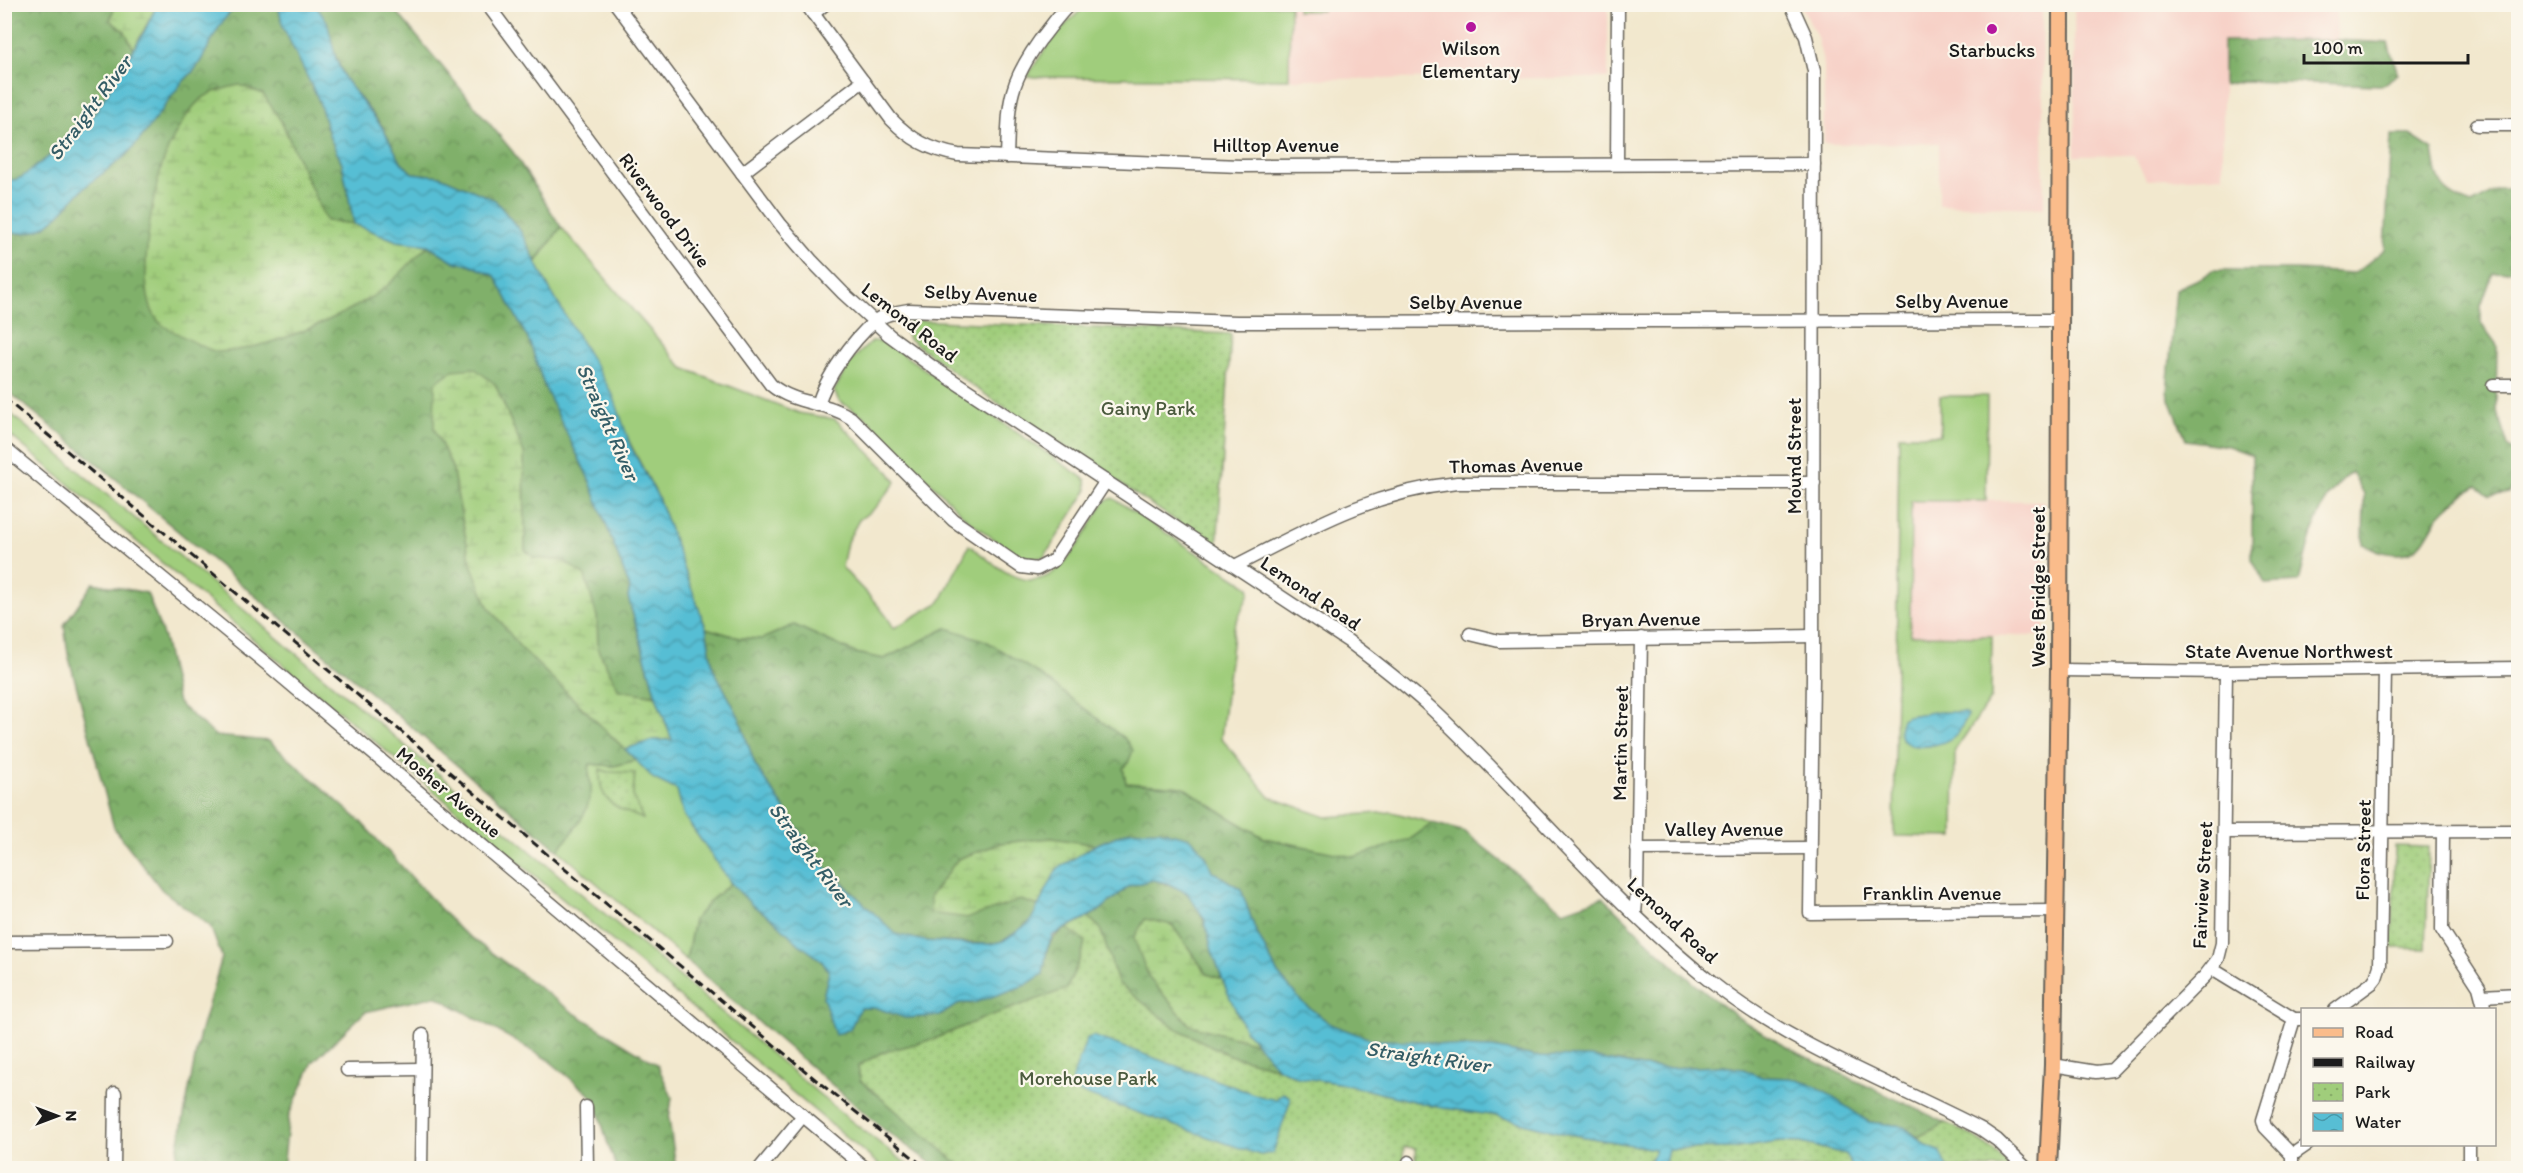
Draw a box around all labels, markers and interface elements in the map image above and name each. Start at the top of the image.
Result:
marker: Wilson Elementary [1464,20,1478,34]
marker: Starbucks [1985,22,1999,36]
scale bar [2304,27,2468,65]
place label: Wilson Elementary [1422,36,1521,83]
text: 100 m [2313,37,2363,59]
place label: Starbucks [1949,38,2035,62]
water label: Straight River [42,48,139,165]
street label: Hilltop Avenue [1213,133,1339,157]
street label: Riverwood Drive [614,148,716,272]
street label: Lemond Road [857,277,963,367]
street label: Selby Avenue [924,279,1038,307]
street label: Selby Avenue [1895,289,2009,313]
street label: Selby Avenue [1409,290,1523,314]
water label: Straight River [572,360,646,486]
park label: Gainy Park [1101,396,1196,420]
street label: Mound Street [1782,397,1806,514]
street label: Thomas Avenue [1449,452,1583,478]
street label: West Bridge Street [2026,506,2050,668]
street label: Lemond Road [1256,551,1366,635]
street label: Bryan Avenue [1581,606,1701,632]
street label: State Avenue Northwest [2185,639,2393,663]
street label: Martin Street [1607,685,1633,801]
street label: Mosher Avenue [392,741,506,843]
water label: Straight River [764,797,860,914]
street label: Flora Street [2350,799,2376,901]
street label: Valley Avenue [1665,817,1783,841]
street label: Fairview Street [2187,820,2217,950]
street label: Lemond Road [1622,872,1724,968]
street label: Franklin Avenue [1863,881,2001,905]
legend [2301,1008,2496,1146]
text: Road [2355,1021,2394,1043]
water label: Straight River [1365,1035,1494,1078]
text: Railway [2355,1051,2416,1073]
park label: Morehouse Park [1019,1066,1157,1090]
text: Park [2355,1081,2390,1103]
north arrow [27,1086,87,1146]
text: N [62,1111,81,1121]
text: Water [2355,1111,2401,1133]

